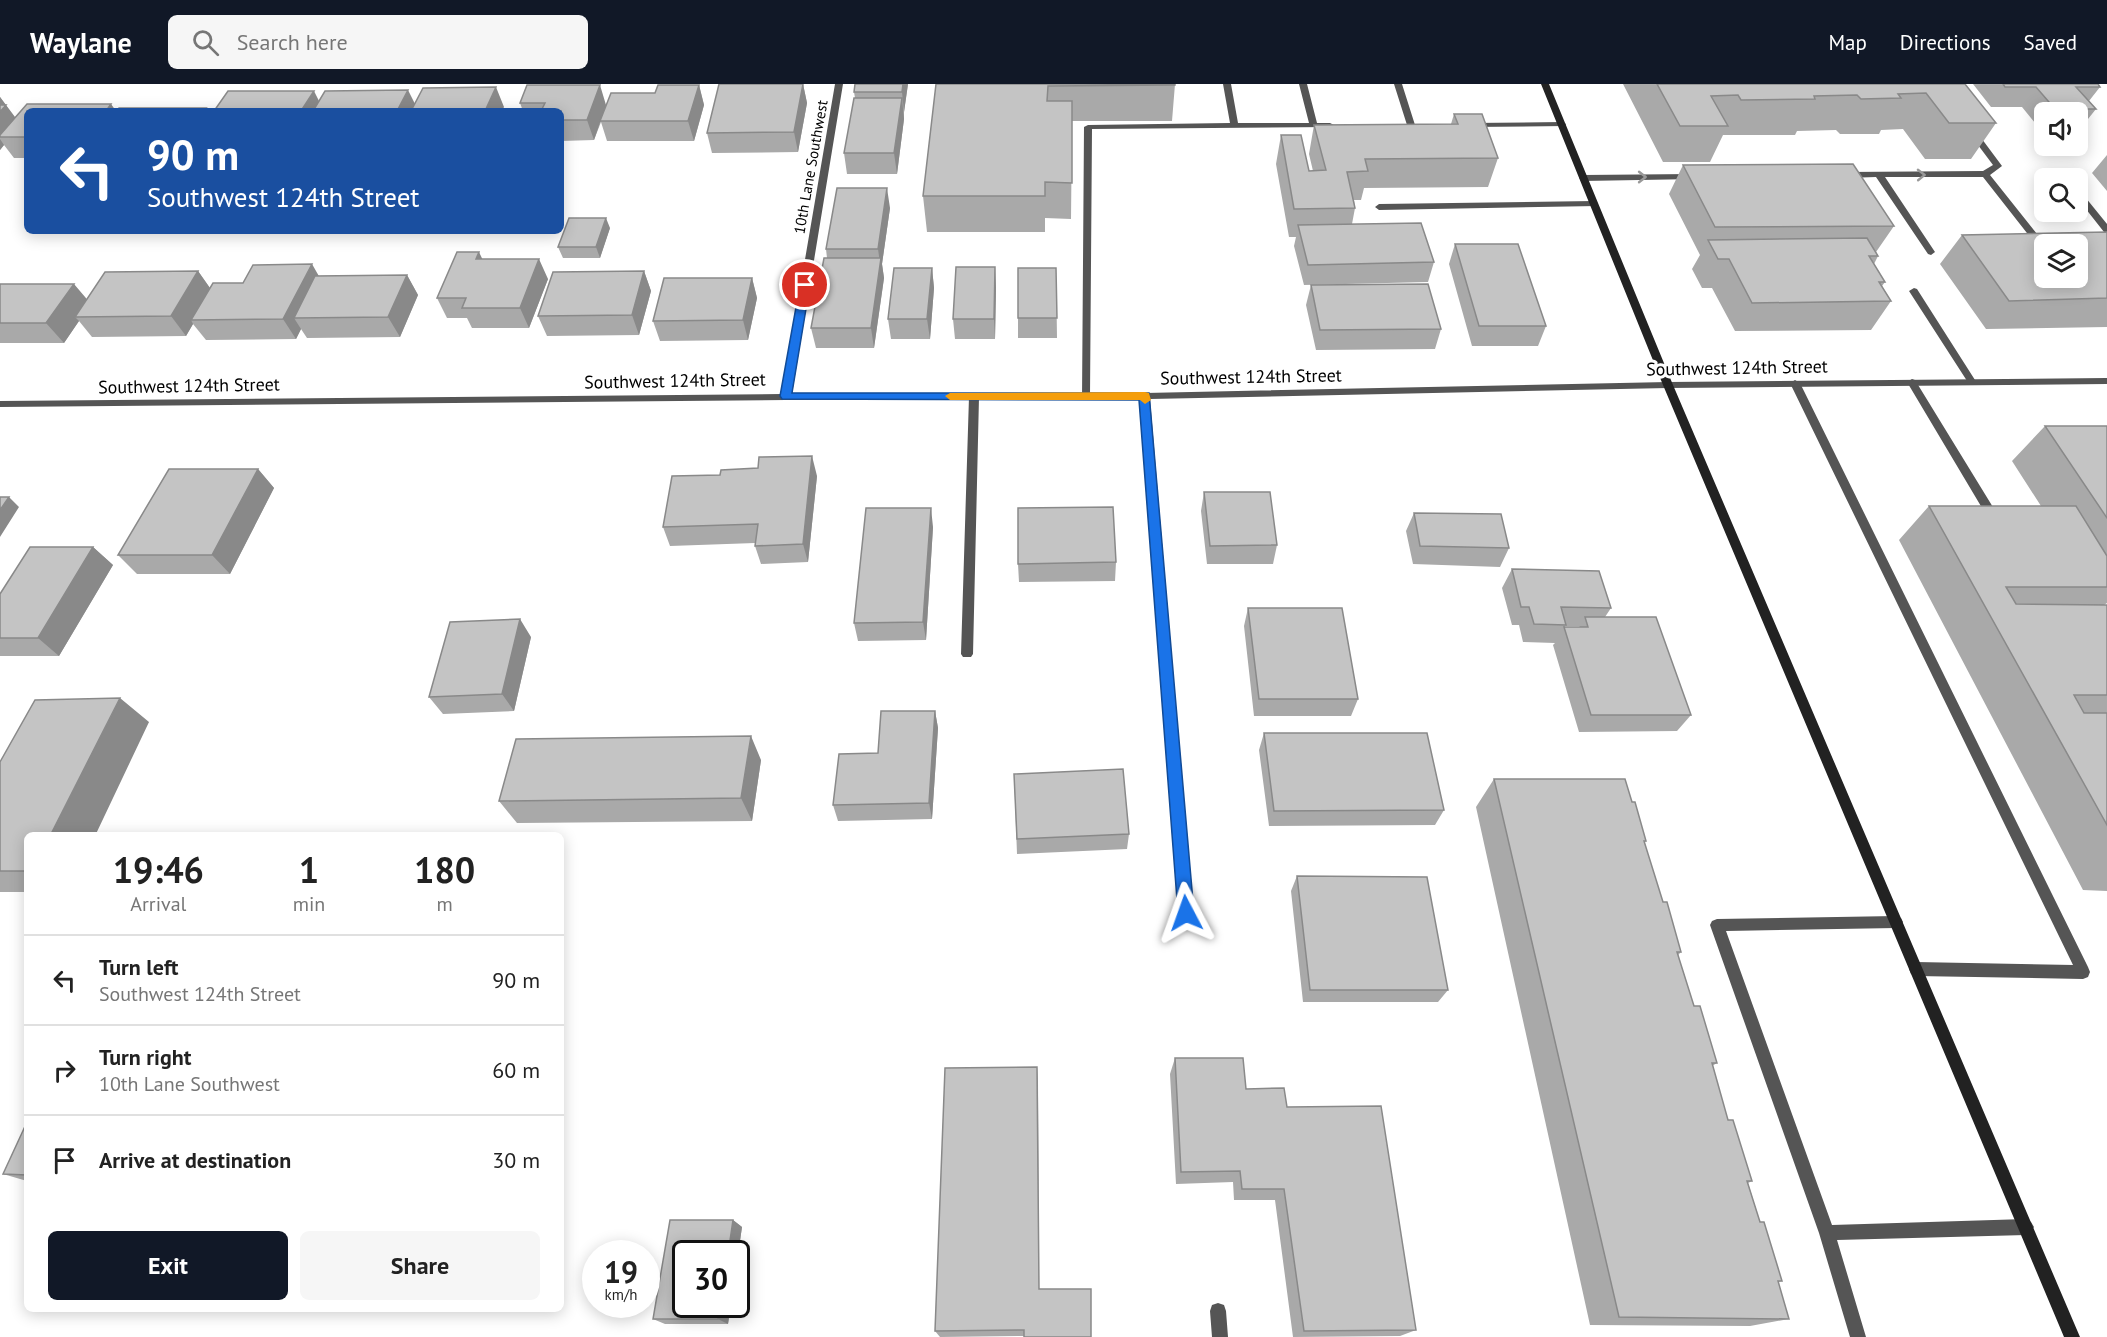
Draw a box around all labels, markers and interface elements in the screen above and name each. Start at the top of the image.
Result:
search box [168,15,588,69]
text: Waylane [30,24,132,61]
icon: search [189,26,222,59]
text: Search here [237,28,348,56]
text: Map [1828,29,1867,56]
text: Directions [1900,29,1991,56]
text: Saved [2024,29,2077,56]
street label: 10th Lane Southwest [789,98,832,235]
map controls [2034,102,2088,288]
button: sound [2034,102,2088,156]
text: 90 m [147,127,239,182]
icon: left [48,132,126,210]
button: search [2034,168,2088,222]
one-way arrow [1916,169,1925,181]
one-way arrow [1637,171,1646,183]
text: Southwest 124th Street [147,180,420,214]
button: layers [2034,234,2088,288]
pin [779,259,830,310]
icon: arrive [788,268,821,301]
street label: Southwest 124th Street [1646,354,1828,381]
street label: Southwest 124th Street [1160,363,1342,390]
street label: Southwest 124th Street [584,367,766,394]
street label: Southwest 124th Street [98,372,280,399]
text: 19:46 [113,846,204,893]
text: 1 [299,846,319,893]
text: 180 [414,846,475,893]
position arrow [1154,881,1218,945]
text: Arrival [130,891,186,917]
text: min [293,891,325,917]
text: m [437,891,453,917]
text: Turn left [99,953,179,981]
icon: left [48,964,81,997]
text: 90 m [492,966,540,994]
text: Southwest 124th Street [99,981,301,1007]
text: Turn right [99,1043,191,1071]
icon: right [48,1054,81,1087]
text: 60 m [492,1056,540,1084]
text: 10th Lane Southwest [99,1071,280,1097]
icon: arrive [48,1144,81,1177]
text: Arrive at destination [99,1146,291,1174]
text: 30 m [492,1146,540,1174]
button: Exit [48,1231,288,1300]
button: Share [300,1231,540,1300]
speed limit sign: 30 [672,1240,750,1318]
text: 19 [604,1252,638,1291]
text: km/h [605,1285,637,1304]

